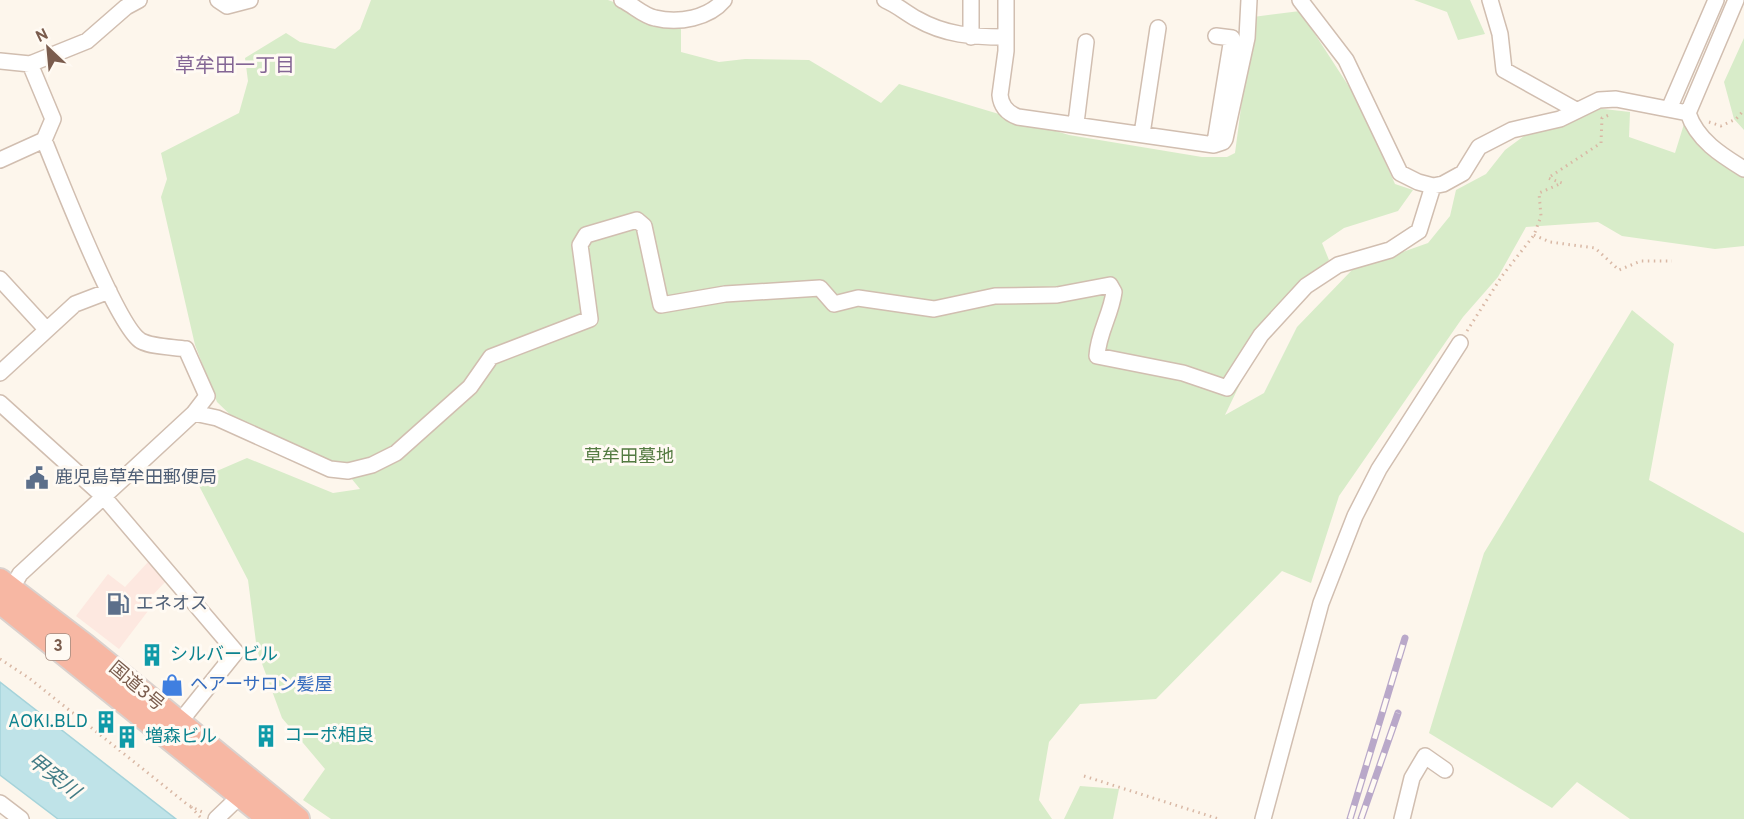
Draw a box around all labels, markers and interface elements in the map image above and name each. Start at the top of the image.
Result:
north arrow [18,18,78,78]
text: N [33,25,52,48]
district label: 草牟田一丁目 [175,54,295,80]
park label: 草牟田墓地 [584,446,674,469]
public building icon: 鹿児島草牟田郵便局 [24,465,50,491]
place label: 鹿児島草牟田郵便局 [55,467,217,490]
fuel station icon: エネオス [105,591,131,617]
place label: エネオス [136,593,208,616]
road number: 3 [46,634,70,660]
building icon: シルバービル [139,642,165,668]
place label: シルバービル [170,644,278,667]
street label: 国道3号 [104,657,168,717]
shop icon: ヘアーサロン髪屋 [159,672,185,698]
place label: ヘアーサロン髪屋 [190,674,333,697]
building icon: AOKI.BLD [93,709,119,735]
place label: AOKI.BLD [8,711,88,734]
building icon: コーポ相良 [253,723,279,749]
building icon: 増森ビル [114,724,140,750]
place label: コーポ相良 [284,725,374,748]
place label: 増森ビル [145,726,217,749]
water label: 甲突川 [21,748,86,807]

